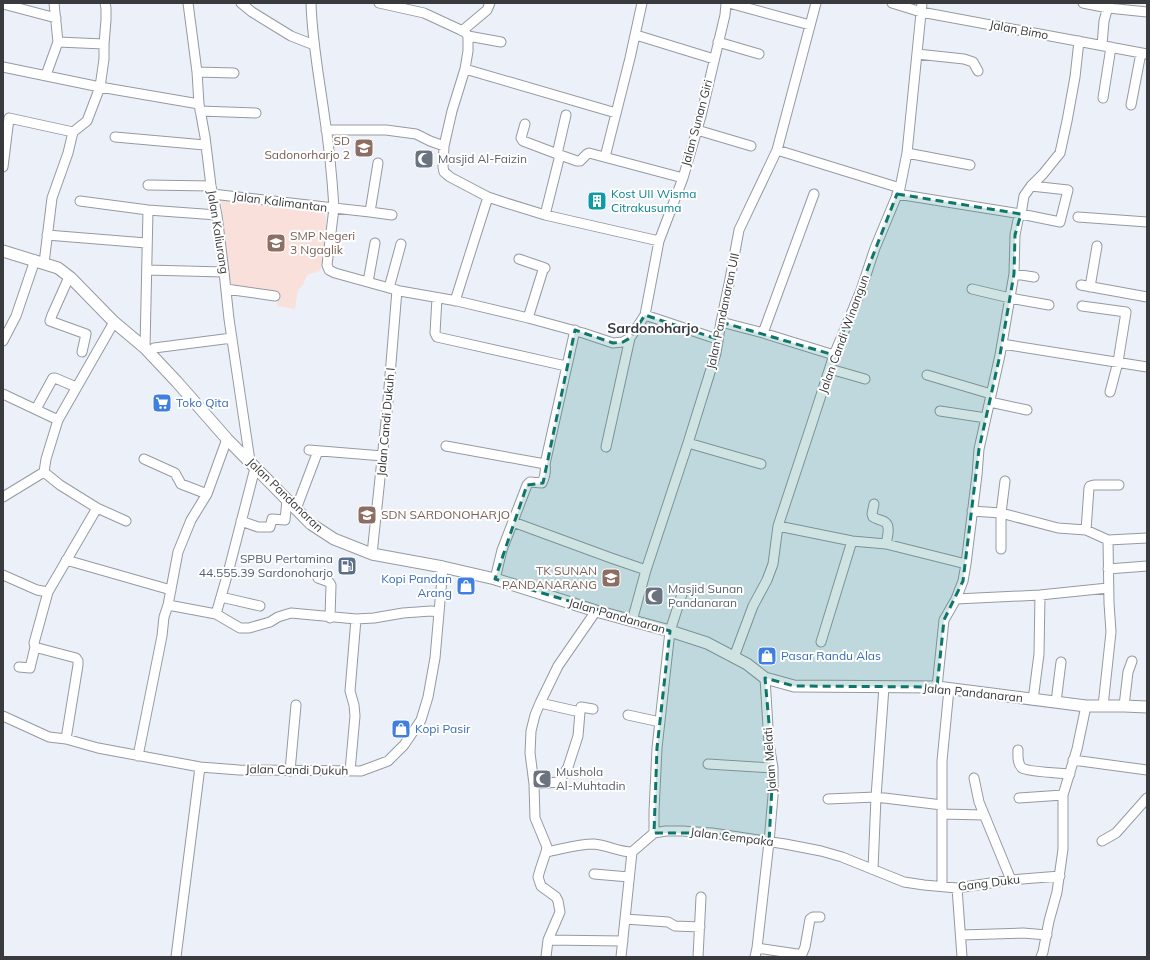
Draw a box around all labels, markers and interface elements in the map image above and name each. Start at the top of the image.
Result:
street label: Jalan Bimo [988,16,1050,43]
street label: Jalan Sunan Giri [678,78,715,168]
place label: SD Sadonorharjo 2 [264,133,350,162]
school or university icon: SD Sadonorharjo 2 [353,137,375,159]
mosque icon: Masjid Al-Faizin [413,148,435,170]
place label: Masjid Al-Faizin [438,151,527,166]
place label: Kost UII Wisma Citrakusuma [611,186,697,215]
street label: Jalan Kalimantan [232,188,328,215]
street label: Jalan Kaliurang [204,189,233,275]
building icon: Kost UII Wisma Citrakusuma [586,190,608,212]
place label: SMP Negeri 3 Ngaglik [290,228,355,257]
school or university icon: SMP Negeri 3 Ngaglik [265,232,287,254]
street label: Jalan Pandanaran UII [703,251,742,370]
street label: Jalan Candi Winangun [815,272,872,395]
district label: Sardonoharjo [607,319,699,337]
street label: Jalan Candi Dukuh I [373,367,398,477]
supermarket icon: Toko Qita [151,392,173,414]
place label: Toko Qita [176,395,229,410]
street label: Jalan Pandanaran [244,454,327,535]
school or university icon: SDN SARDONOHARJO [356,504,378,526]
place label: SDN SARDONOHARJO [381,507,510,522]
place label: SPBU Pertamina 44.555.39 Sardonoharjo [199,551,333,580]
fuel station icon: SPBU Pertamina 44.555.39 Sardonoharjo [336,555,358,577]
place label: TK SUNAN PANDANARANG [502,563,597,592]
school or university icon: TK SUNAN PANDANARANG [600,567,622,589]
place label: Kopi Pandan Arang [381,571,452,600]
shop icon: Kopi Pandan Arang [455,575,477,597]
place label: Masjid Sunan Pandanaran [668,581,743,610]
mosque icon: Masjid Sunan Pandanaran [643,585,665,607]
street label: Jalan Pandanaran [567,594,667,637]
shop icon: Pasar Randu Alas [756,645,778,667]
place label: Pasar Randu Alas [781,648,881,663]
street label: Jalan Pandanaran [922,680,1024,705]
shop icon: Kopi Pasir [390,718,412,740]
place label: Kopi Pasir [415,721,471,736]
street label: Jalan Melati [760,727,779,793]
street label: Jalan Candi Dukuh [245,761,349,778]
place label: Mushola Al-Muhtadin [556,764,626,793]
mosque icon: Mushola Al-Muhtadin [531,768,553,790]
street label: Jalan Cempaka [689,824,775,849]
street label: Gang Duku [957,871,1021,894]

